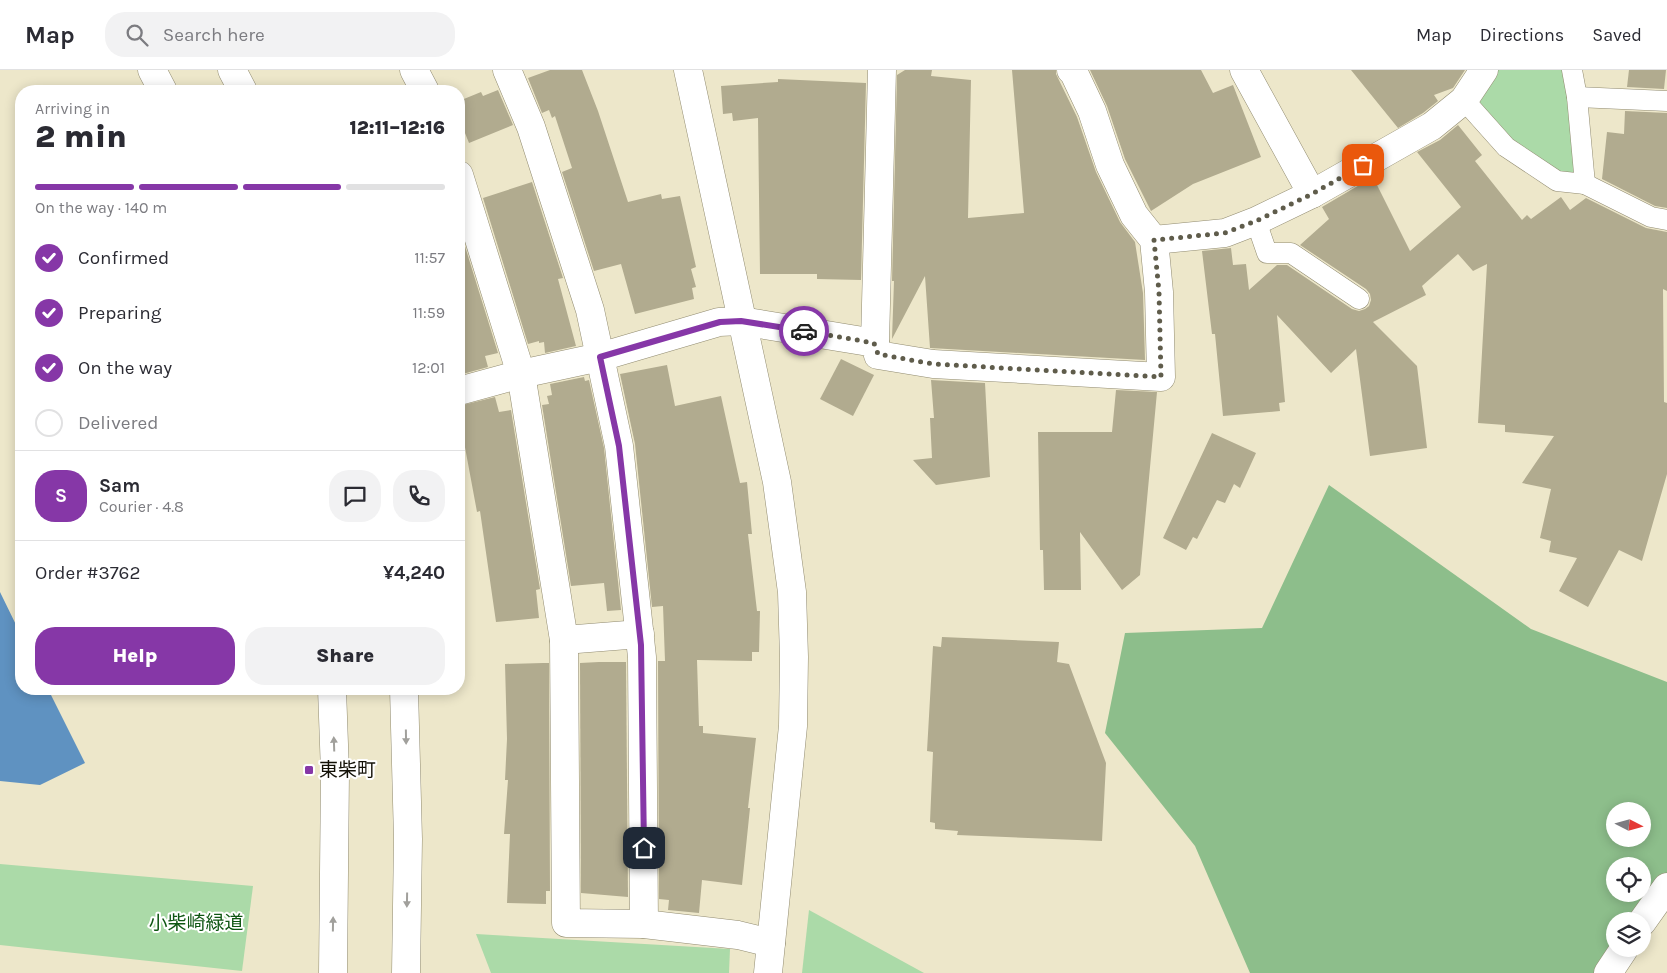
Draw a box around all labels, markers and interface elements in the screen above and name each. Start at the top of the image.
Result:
search box [105,12,455,57]
text: Map [25,21,75,49]
icon: search [123,21,151,49]
text: Search here [163,24,265,46]
text: Map [1416,24,1452,46]
text: Directions [1480,24,1564,46]
text: Saved [1592,24,1642,46]
text: Arriving in [35,99,110,118]
text: 12:11–12:16 [349,117,445,139]
text: 2 min [35,118,127,155]
pin [1342,144,1384,186]
icon: bag [1349,151,1377,179]
text: On the way · 140 m [35,198,167,217]
icon: check [35,244,63,272]
text: Confirmed [78,247,169,269]
text: 11:57 [414,248,445,267]
icon: check [35,299,63,327]
text: Preparing [78,302,161,324]
text: 11:59 [412,303,445,322]
courier [779,306,829,356]
icon: car [790,317,818,345]
icon: check [35,354,63,382]
text: On the way [78,357,172,379]
text: 12:01 [412,358,445,377]
text: Delivered [78,412,158,434]
button: chat [329,470,381,522]
button: phone [393,470,445,522]
text: Sam [99,475,140,497]
text: S [55,485,67,507]
text: Courier · 4.8 [99,497,184,516]
text: Order #3762 [35,562,140,584]
text: ¥4,240 [383,562,445,584]
button: Help [35,627,235,685]
button: Share [245,627,445,685]
one-way arrow [402,730,410,746]
one-way arrow [330,736,338,752]
place label: 東柴町 [319,759,376,781]
marker: 東柴町 [303,764,315,776]
north arrow [1606,802,1651,848]
map controls [1606,802,1651,957]
pin [623,827,665,869]
icon: home [630,834,658,862]
button: locate [1606,857,1651,902]
one-way arrow [403,892,411,908]
park label: 小柴崎緑道 [148,912,244,934]
button: layers [1606,912,1651,957]
one-way arrow [330,916,338,932]

